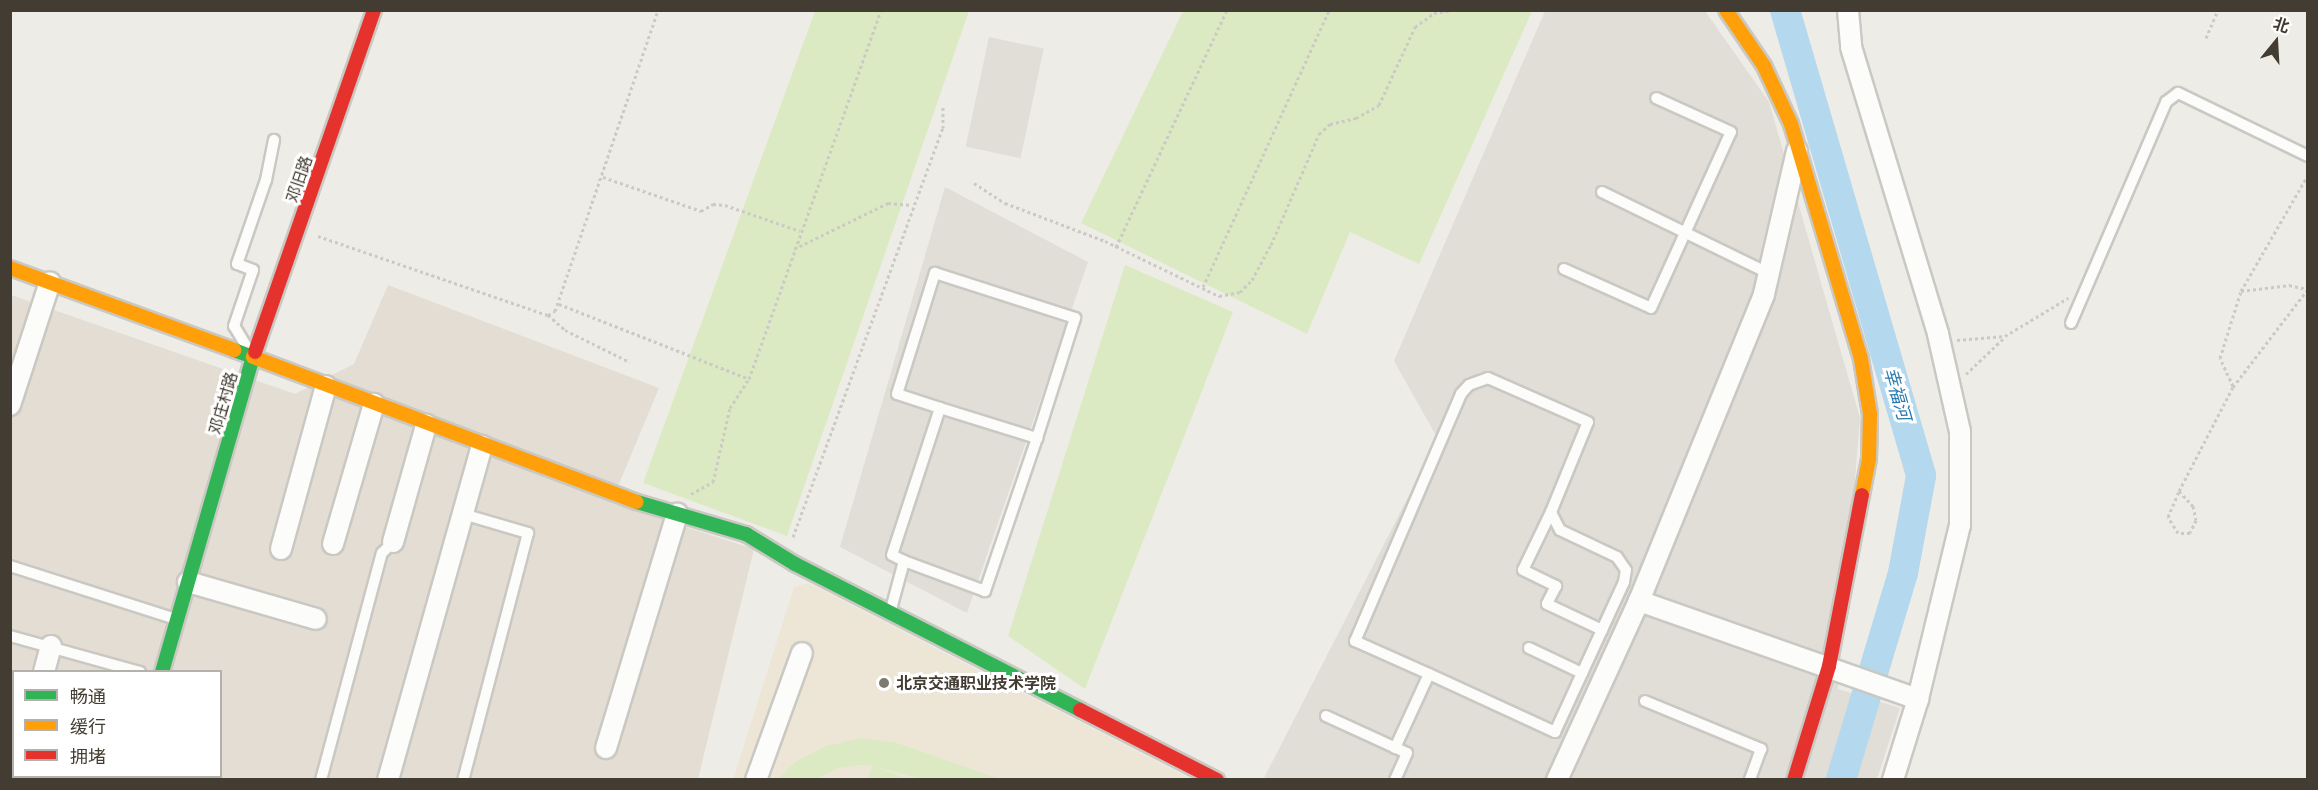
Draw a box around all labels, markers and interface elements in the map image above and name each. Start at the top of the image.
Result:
north arrow [2246,12,2306,72]
text: 北 [2271,13,2292,37]
street label: 邓旧路 [282,153,316,205]
water label: 幸福河 [1879,365,1915,423]
street label: 邓庄村路 [205,370,241,436]
legend [12,670,222,778]
place label: 北京交通职业技术学院 [896,673,1056,693]
marker: 北京交通职业技术学院 [877,676,891,690]
text: 畅通 [70,685,106,708]
text: 缓行 [70,715,106,738]
text: 拥堵 [70,745,106,768]

